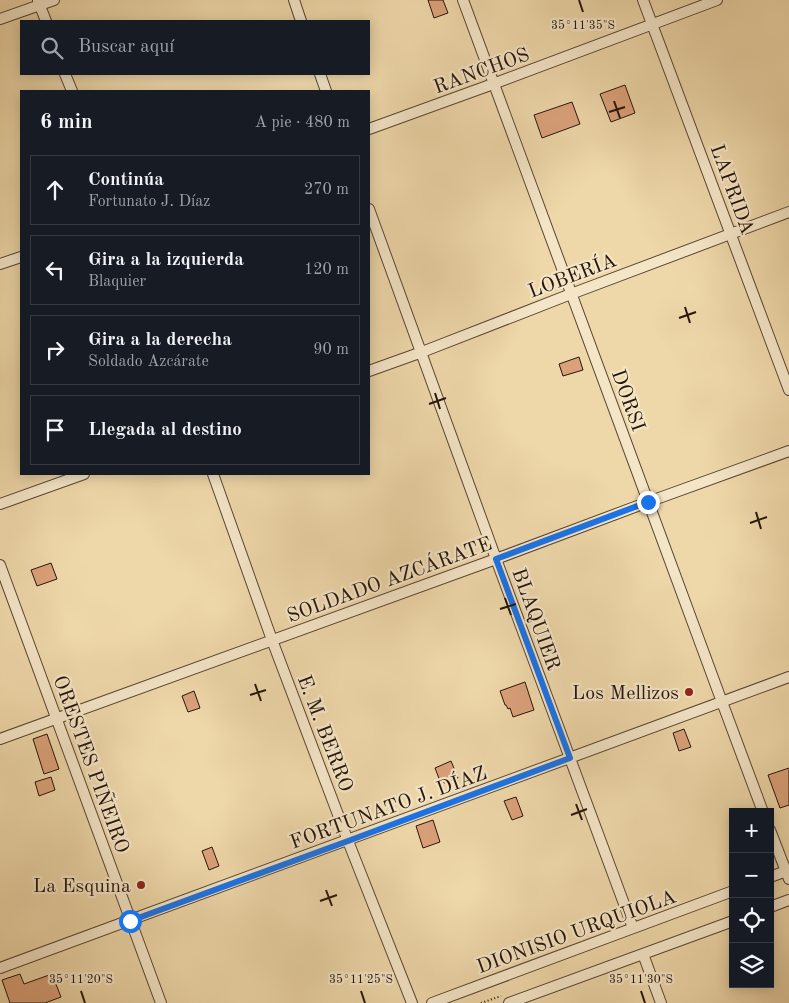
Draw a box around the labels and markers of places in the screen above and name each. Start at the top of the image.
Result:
place label: Los Mellizos [572,684,679,704]
marker: Los Mellizos [683,686,695,698]
place label: La Esquina [33,877,131,897]
marker: La Esquina [135,879,147,891]

